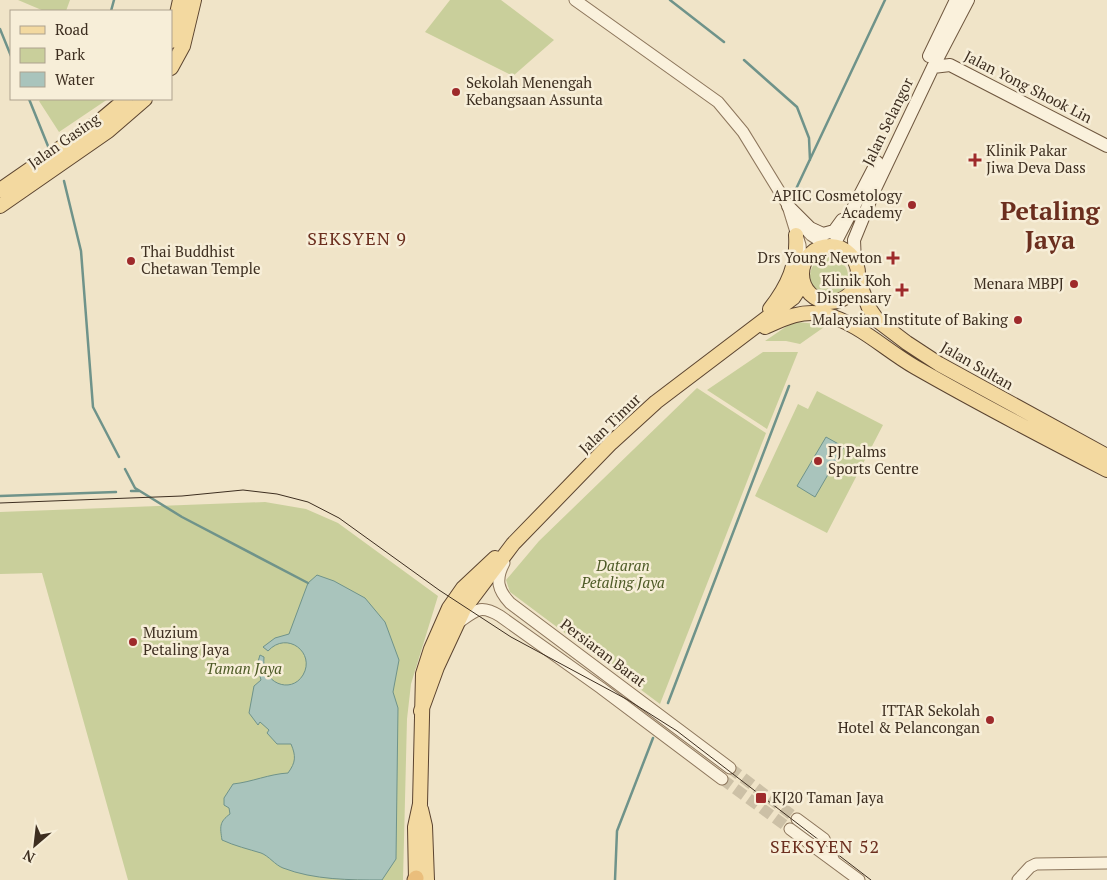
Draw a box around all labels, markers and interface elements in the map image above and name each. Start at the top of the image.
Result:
legend [10,10,172,100]
text: Road [55,19,88,39]
text: Park [55,44,85,64]
street label: Jalan Yong Shook Lin [961,45,1096,127]
text: Water [55,69,95,89]
place label: Sekolah Menengah Kebangsaan Assunta [466,72,603,109]
street label: Jalan Selangor [857,74,917,169]
marker: Sekolah Menengah Kebangsaan Assunta [450,86,462,98]
street label: Jalan Gasing [24,108,104,172]
place label: Klinik Pakar Jiwa Deva Dass [986,140,1086,177]
marker: Klinik Pakar Jiwa Deva Dass [968,153,982,167]
place label: APIIC Cosmetology Academy [772,185,902,222]
district label: Petaling Jaya [1000,194,1101,256]
marker: APIIC Cosmetology Academy [906,199,918,211]
district label: SEKSYEN 9 [307,226,407,250]
place label: Thai Buddhist Chetawan Temple [141,241,261,278]
place label: Drs Young Newton [758,247,882,267]
marker: Drs Young Newton [886,251,900,265]
marker: Thai Buddhist Chetawan Temple [125,255,137,267]
place label: Klinik Koh Dispensary [817,270,891,307]
place label: Menara MBPJ [974,273,1064,293]
marker: Menara MBPJ [1068,278,1080,290]
marker: Klinik Koh Dispensary [895,283,909,297]
place label: Malaysian Institute of Baking [812,309,1009,329]
marker: Malaysian Institute of Baking [1012,314,1024,326]
street label: Jalan Sultan [938,336,1017,394]
street label: Jalan Timur [574,389,645,458]
place label: PJ Palms Sports Centre [828,441,919,478]
marker: PJ Palms Sports Centre [812,455,824,467]
park label: Dataran Petaling Jaya [580,555,665,592]
street label: Persiaran Barat [557,614,651,691]
place label: Muzium Petaling Jaya [143,622,230,659]
marker: Muzium Petaling Jaya [127,636,139,648]
park label: Taman Jaya [206,658,282,678]
place label: ITTAR Sekolah Hotel & Pelancongan [838,700,980,737]
marker: ITTAR Sekolah Hotel & Pelancongan [984,714,996,726]
place label: KJ20 Taman Jaya [772,787,884,807]
marker: KJ20 Taman Jaya [754,791,768,805]
north arrow [10,820,60,870]
district label: SEKSYEN 52 [770,834,880,858]
text: N [19,846,38,868]

